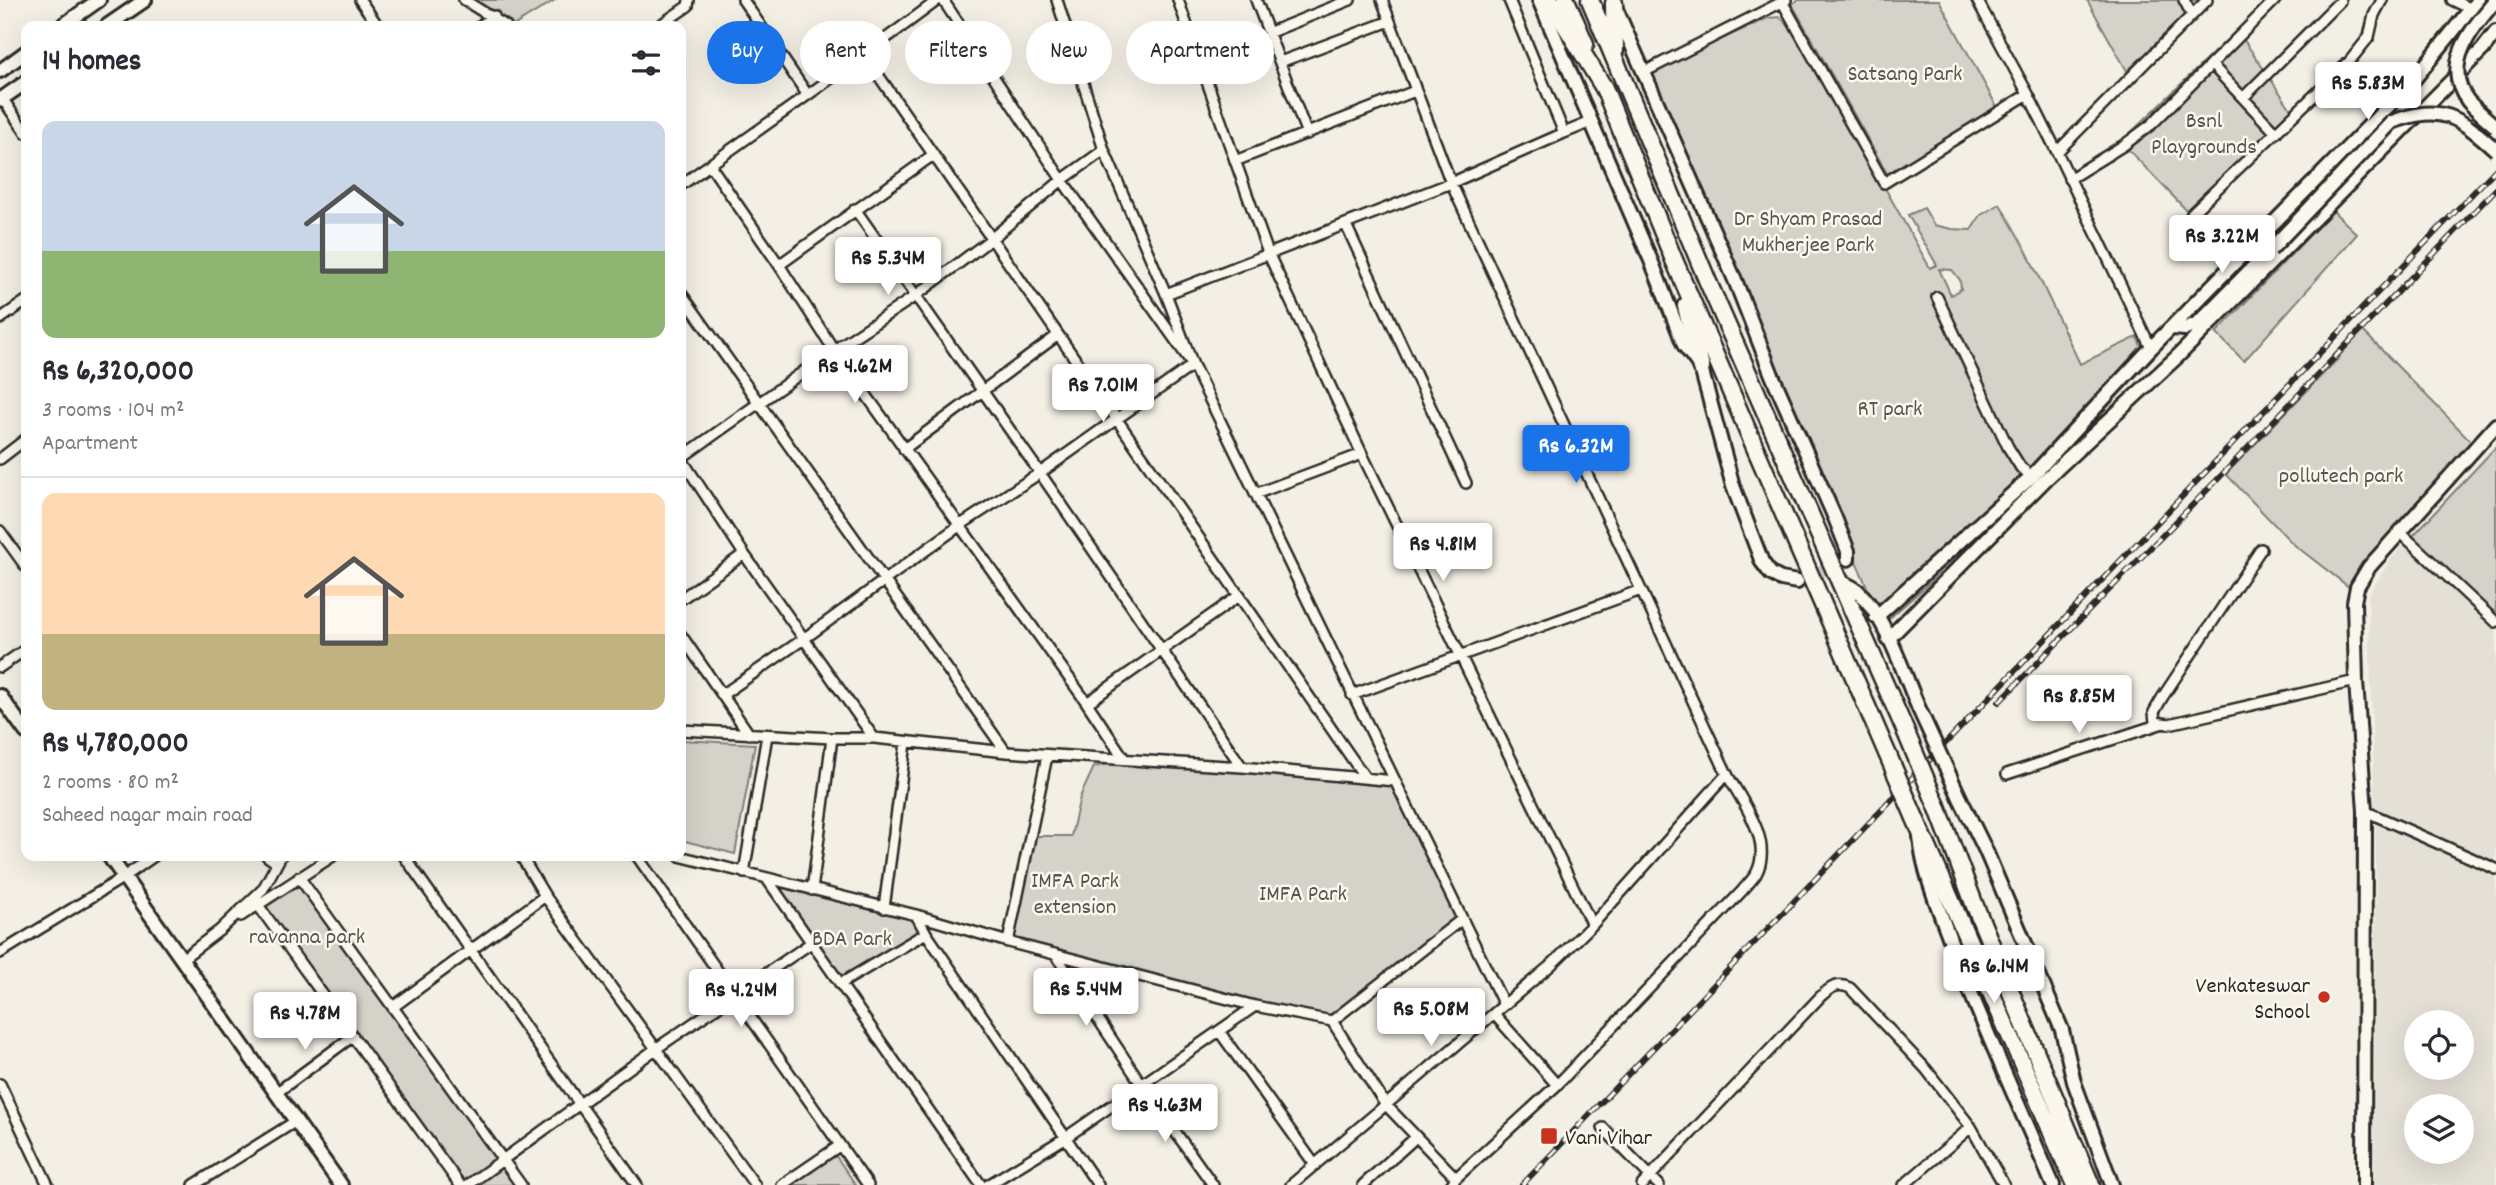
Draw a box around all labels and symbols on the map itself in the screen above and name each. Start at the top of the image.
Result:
park label: Satsang Park [1847,59,1963,92]
pin: Rs 5.83M [2296,62,2440,122]
park label: Bsnl Playgrounds [2151,106,2257,165]
park label: Dr Shyam Prasad Mukherjee Park [1734,204,1882,263]
pin: Rs 3.22M [2150,216,2294,275]
pin: Rs 5.34M [816,238,960,297]
pin: Rs 4.62M [783,346,927,405]
pin: Rs 7.01M [1031,364,1175,424]
park label: RT park [1857,394,1923,427]
pin: Rs 6.32M [1504,426,1648,485]
park label: pollutech park [2279,461,2403,494]
pin: Rs 4.81M [1371,524,1515,583]
pin: Rs 8.85M [2007,676,2151,735]
park label: IMFA Park extension [1031,866,1119,925]
park label: IMFA Park [1259,879,1347,912]
park label: ravanna park [249,922,365,955]
park label: BDA Park [812,924,892,957]
pin: Rs 6.14M [1922,946,2066,1005]
pin: Rs 5.44M [1014,968,1158,1028]
pin: Rs 4.24M [669,970,813,1029]
place label: Venkateswar School [2196,971,2311,1030]
pin: Rs 5.08M [1359,988,1503,1048]
marker: Venkateswar School [2316,989,2332,1005]
pin: Rs 4.78M [233,992,377,1052]
pin: Rs 4.63M [1093,1084,1237,1144]
place label: Vani Vihar [1565,1123,1653,1156]
marker: Vani Vihar [1539,1126,1559,1146]

